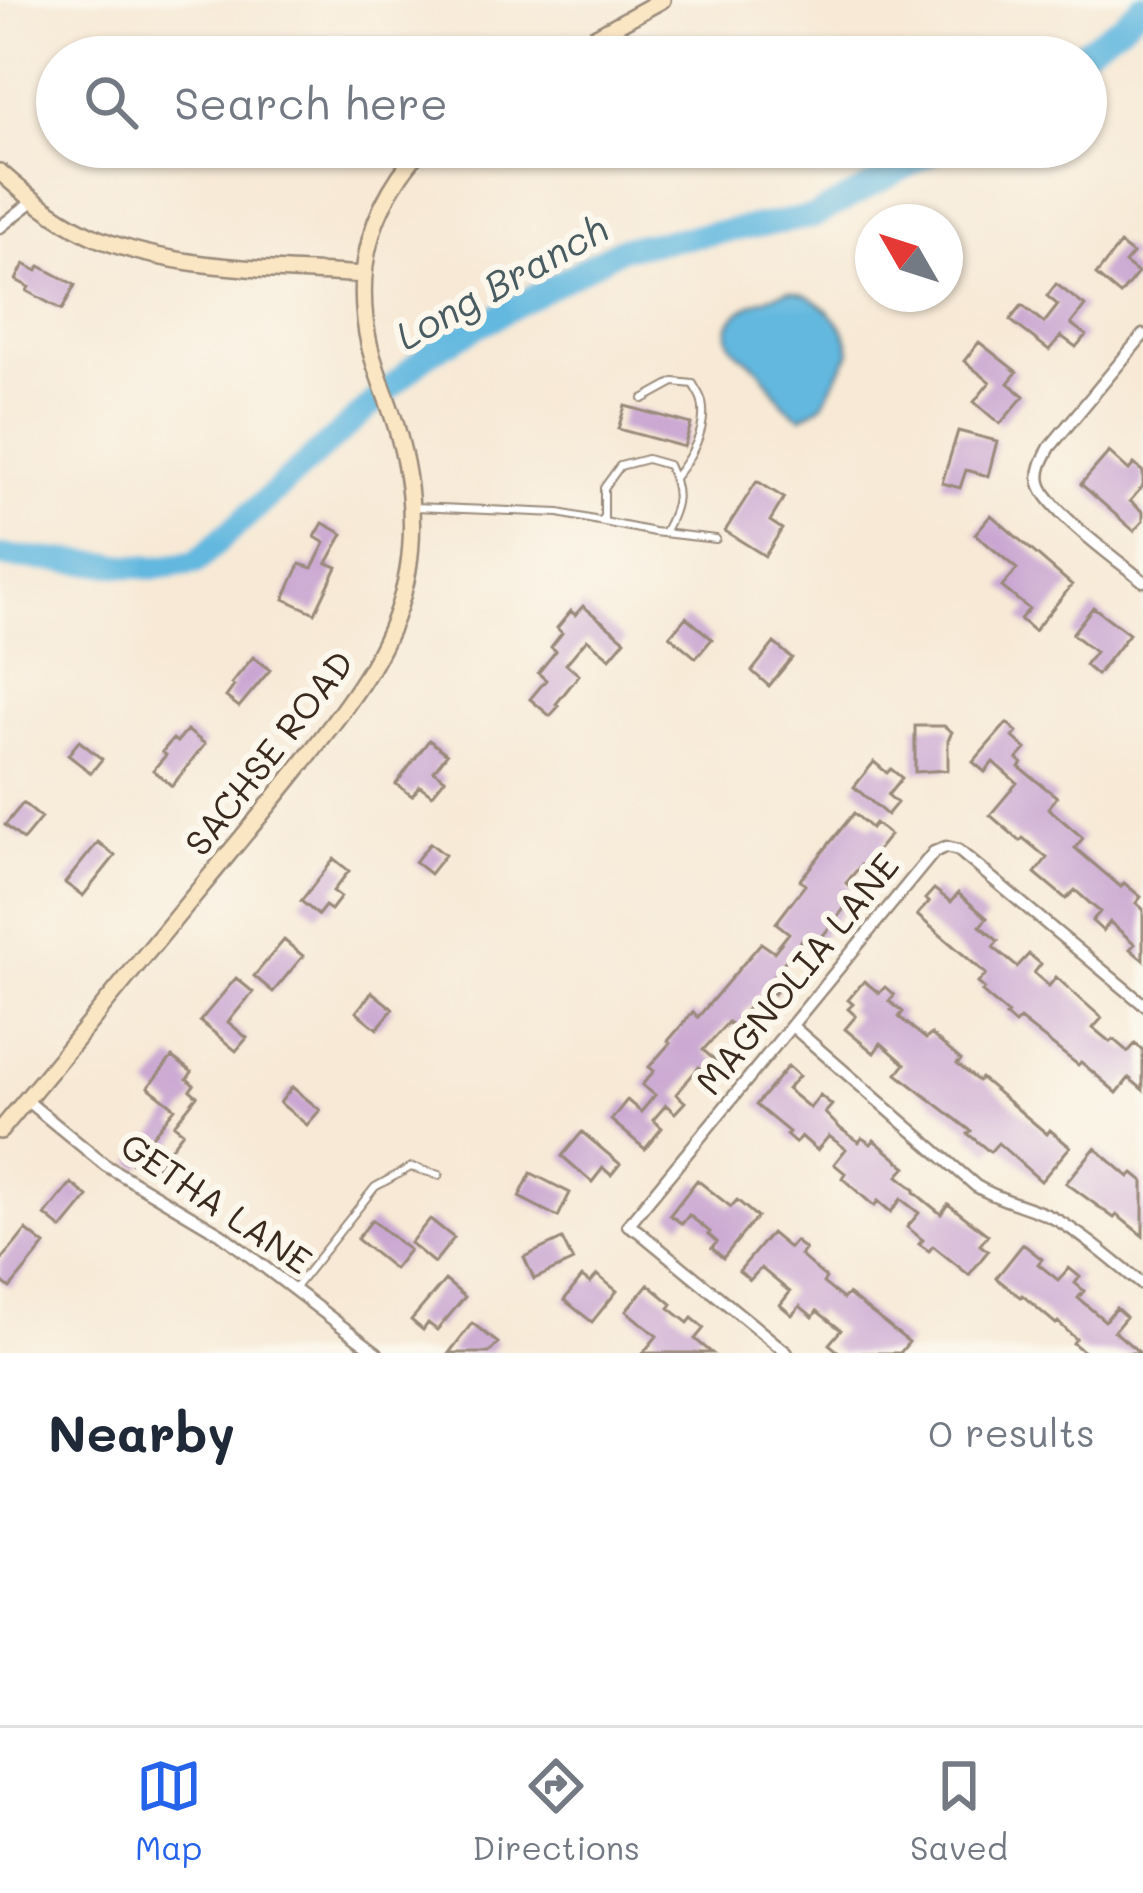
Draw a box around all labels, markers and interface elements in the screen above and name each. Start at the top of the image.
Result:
search box [36,36,1107,168]
icon: search [78,69,144,135]
text: Search here [174,73,448,131]
water label: Long Branch [386,202,617,361]
north arrow [855,204,963,312]
street label: SACHSE ROAD [173,640,363,864]
street label: MAGNOLIA LANE [684,843,908,1103]
street label: GETHA LANE [112,1121,322,1283]
text: Nearby [48,1398,235,1465]
text: 0 results [929,1406,1095,1457]
tab: Map [135,1753,202,1868]
tab: Directions [472,1753,640,1868]
tab: Saved [910,1753,1008,1868]

